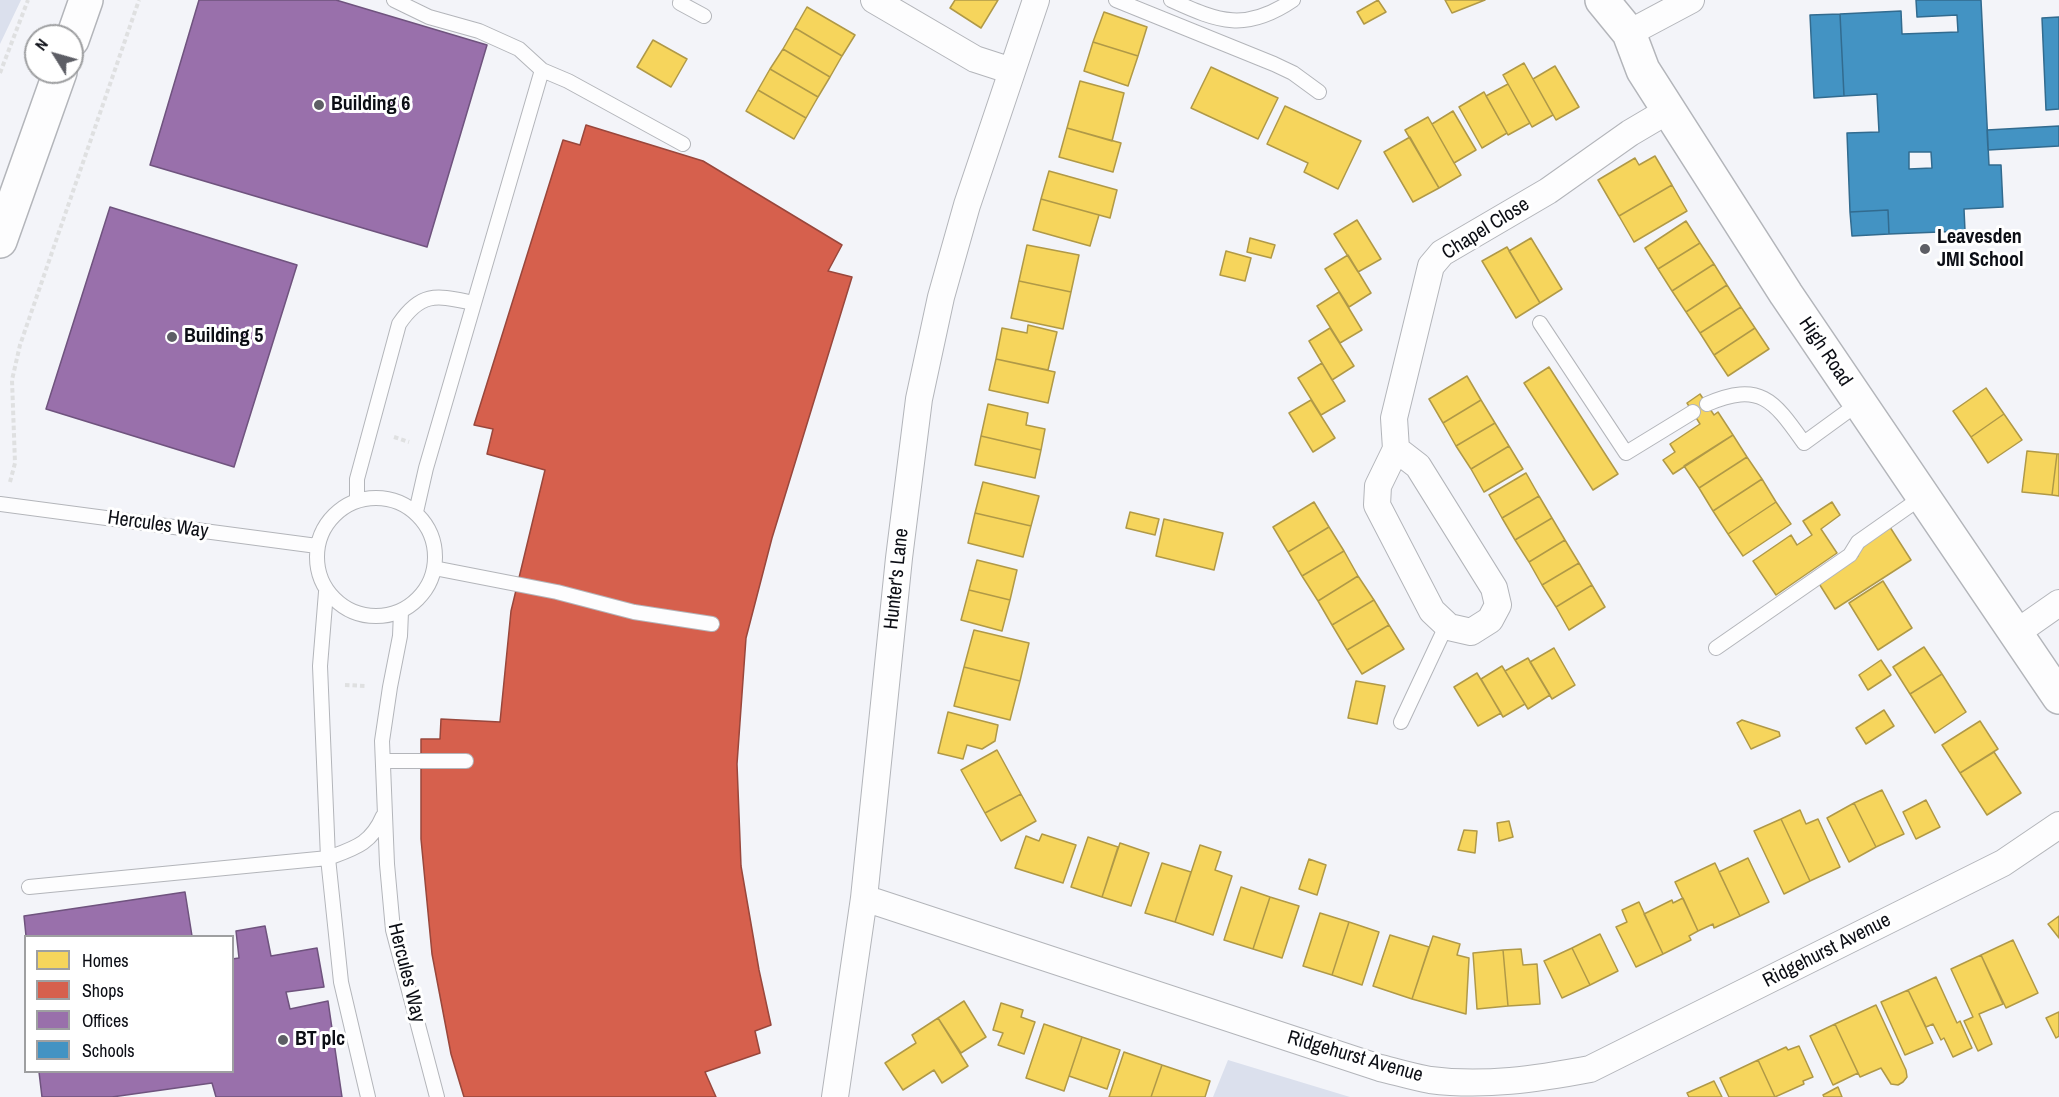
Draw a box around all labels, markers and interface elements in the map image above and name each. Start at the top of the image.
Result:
north arrow [24,24,84,84]
text: N [30,34,53,55]
place label: Building 6 [331,93,410,117]
marker: Building 6 [312,98,326,112]
street label: Chapel Close [1438,193,1534,265]
place label: Leavesden JMI School [1937,226,2024,273]
marker: Leavesden JMI School [1918,242,1932,256]
street label: High Road [1793,313,1857,391]
place label: Building 5 [184,325,263,349]
marker: Building 5 [165,330,179,344]
street label: Hercules Way [106,506,210,544]
street label: Hunter's Lane [880,527,914,631]
street label: Ridgehurst Avenue [1759,909,1895,993]
street label: Hercules Way [382,921,430,1025]
legend [24,935,234,1073]
text: Homes [82,948,129,973]
text: Shops [82,978,124,1003]
text: Offices [82,1008,129,1033]
street label: Ridgehurst Avenue [1284,1026,1426,1088]
place label: BT plc [295,1028,345,1052]
marker: BT plc [276,1033,290,1047]
text: Schools [82,1038,135,1063]

